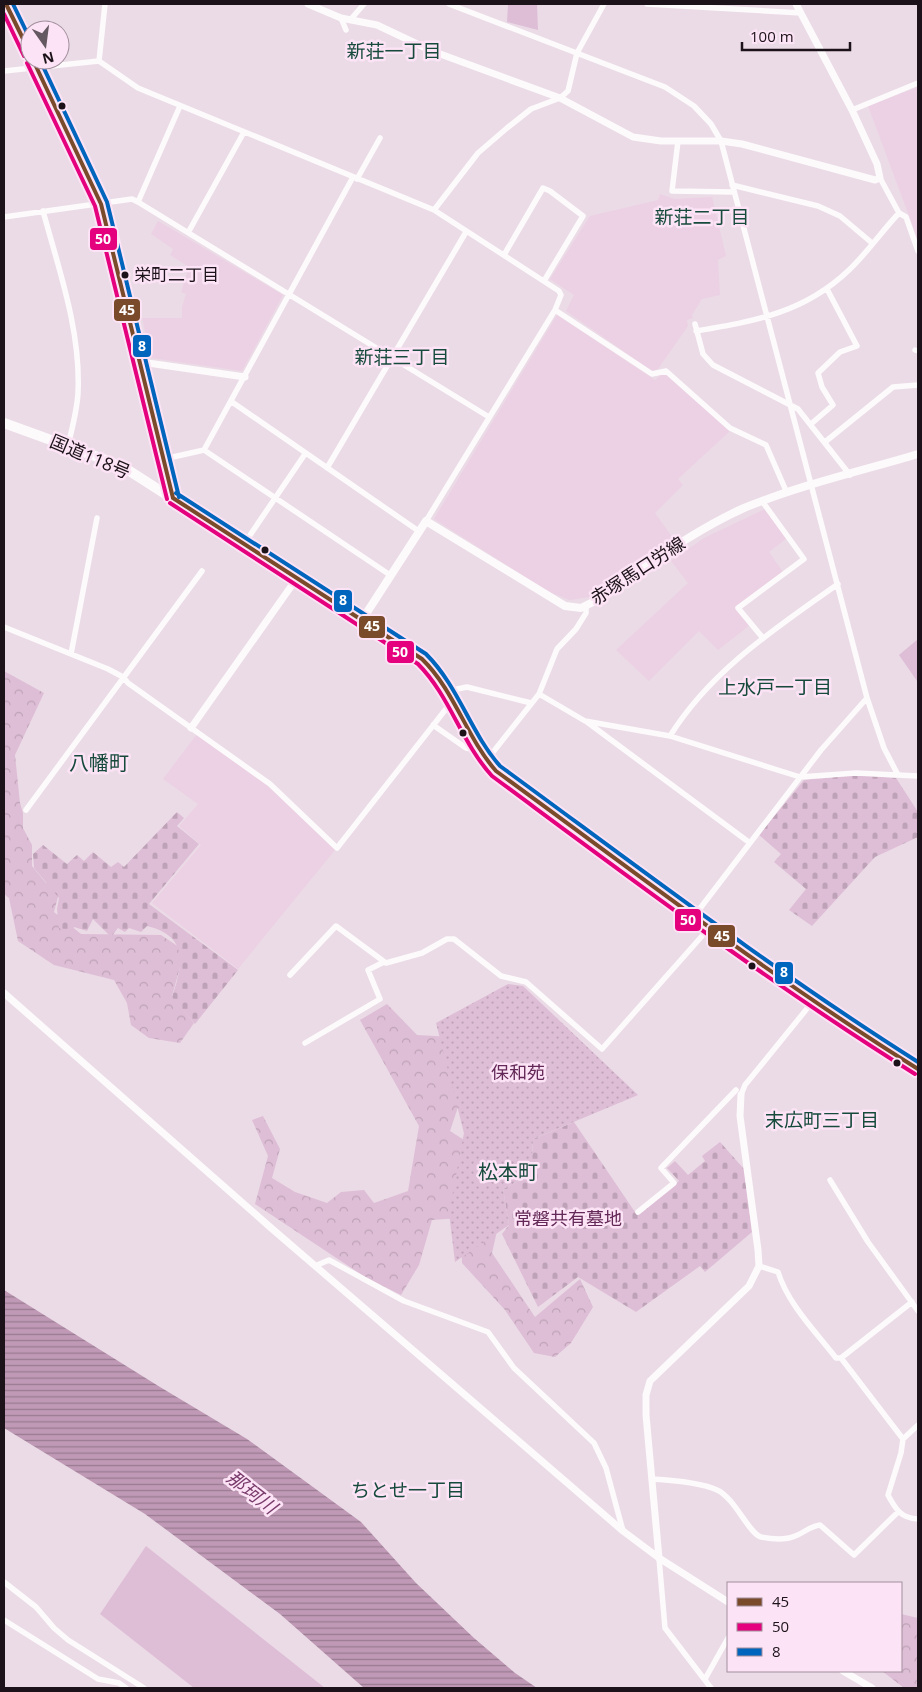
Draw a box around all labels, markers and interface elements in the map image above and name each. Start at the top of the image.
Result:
north arrow [20,20,70,70]
scale bar [742,20,850,52]
text: 100 m [750,26,794,46]
district label: 新荘一丁目 [346,38,442,64]
text: N [40,48,56,69]
unlabelled marker [57,101,67,111]
district label: 新荘二丁目 [654,204,750,230]
line badge: 50 [89,227,118,251]
text: 50 [95,229,111,248]
place label: 栄町二丁目 [134,263,219,286]
marker: 栄町二丁目 [120,270,130,280]
line badge: 45 [113,298,141,322]
text: 45 [119,300,135,319]
line badge: 8 [132,334,152,358]
text: 8 [138,336,146,355]
district label: 新荘三丁目 [354,344,450,370]
street label: 国道118号 [47,428,134,484]
street label: 赤塚馬口労線 [586,531,689,610]
unlabelled marker [260,545,270,555]
line badge: 8 [333,589,353,613]
text: 8 [339,590,347,609]
line badge: 45 [358,615,386,639]
text: 45 [364,616,380,635]
line badge: 50 [386,640,415,664]
text: 50 [392,642,408,661]
district label: 上水戸一丁目 [718,674,832,700]
unlabelled marker [458,728,468,738]
district label: 八幡町 [69,749,129,776]
line badge: 50 [674,908,702,932]
text: 50 [680,910,696,929]
line badge: 45 [707,924,736,948]
text: 45 [714,926,730,945]
unlabelled marker [747,961,757,971]
line badge: 8 [774,961,794,985]
text: 8 [780,962,788,981]
unlabelled marker [892,1058,902,1068]
park label: 保和苑 [491,1060,545,1084]
district label: 末広町三丁目 [765,1107,879,1133]
district label: 松本町 [478,1158,538,1185]
park label: 常磐共有墓地 [514,1206,622,1230]
water label: 那珂川 [222,1464,284,1521]
district label: ちとせ一丁目 [351,1477,465,1503]
legend [727,1582,902,1672]
text: 45 [772,1591,789,1611]
text: 50 [772,1616,789,1636]
text: 8 [772,1641,781,1661]

